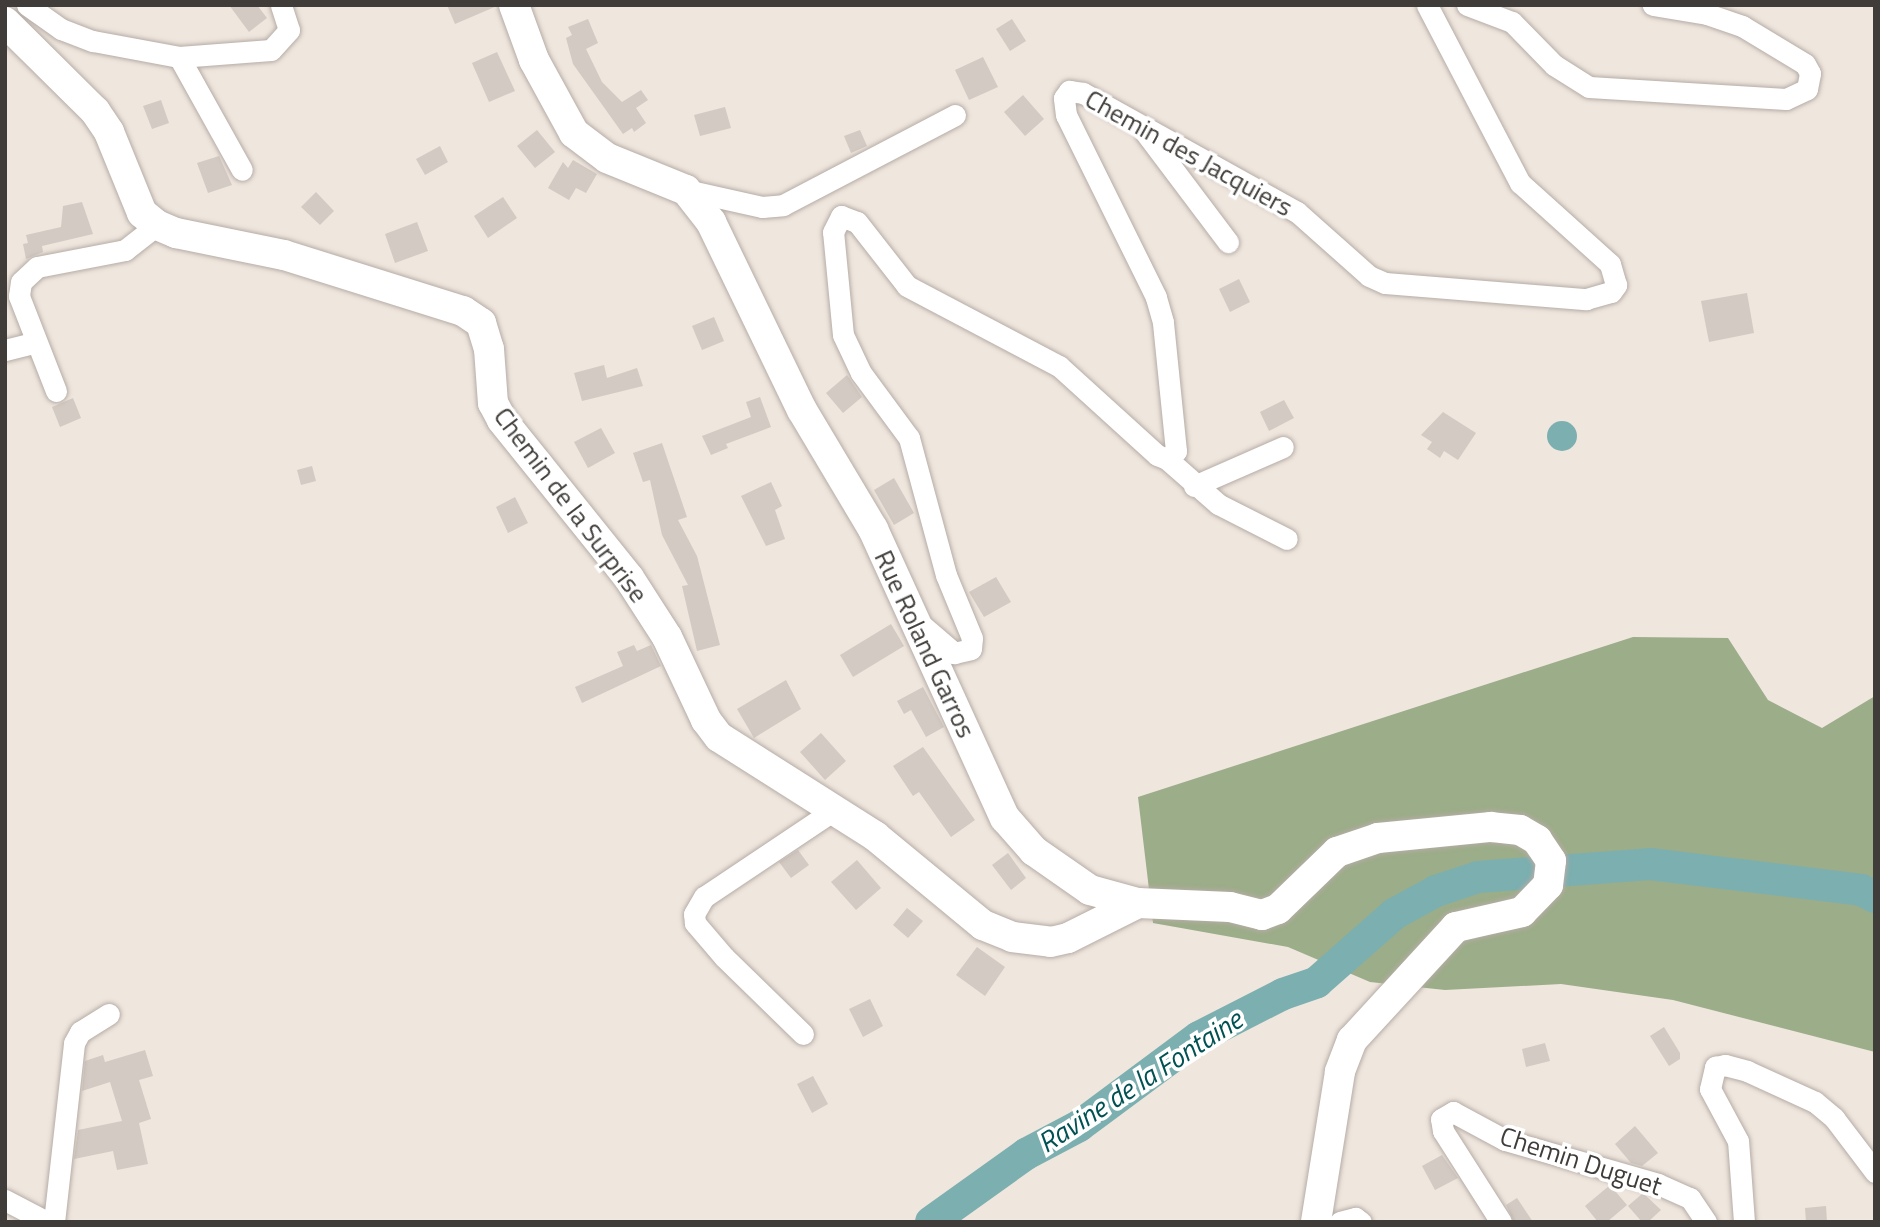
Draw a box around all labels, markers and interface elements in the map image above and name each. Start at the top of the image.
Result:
street label: Chemin des Jacquiers [1080,83,1298,223]
street label: Chemin de la Surprise [487,401,655,609]
street label: Rue Roland Garros [868,545,982,743]
water label: Ravine de la Fontaine [1032,1002,1248,1160]
street label: Chemin Duguet [1496,1120,1666,1202]

